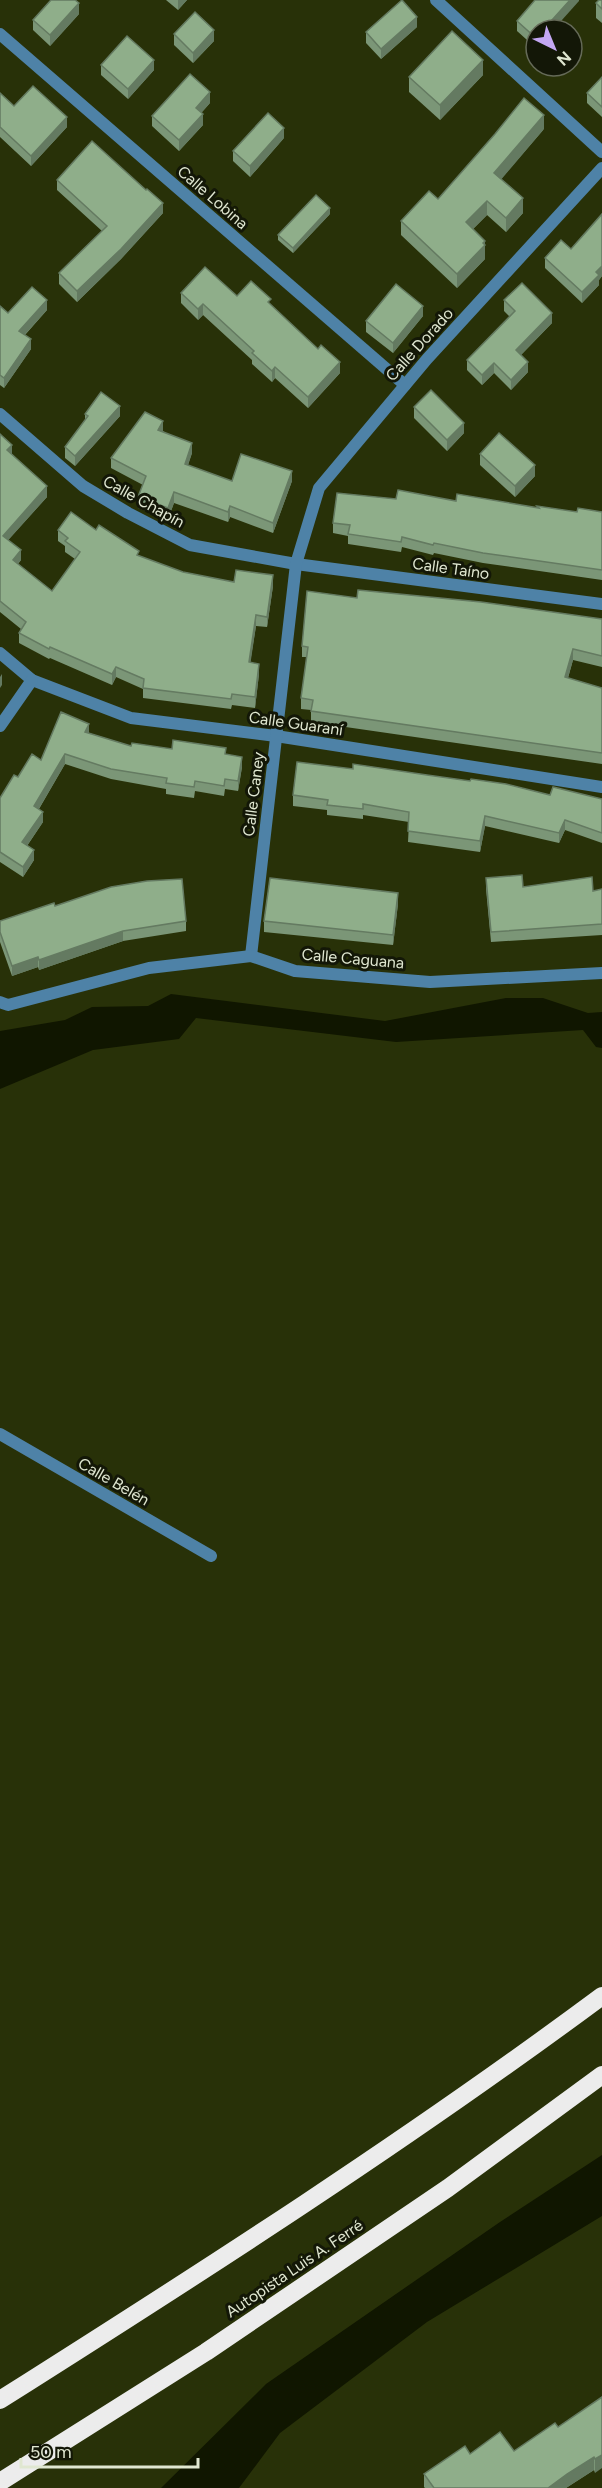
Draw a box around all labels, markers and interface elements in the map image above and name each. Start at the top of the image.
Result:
north arrow [524,18,584,78]
text: N [553,47,575,70]
street label: Calle Lobina [174,162,252,233]
street label: Calle Dorado [382,304,457,385]
street label: Calle Chapín [100,471,188,532]
street label: Calle Taíno [411,554,491,583]
street label: Calle Guaraní [248,707,346,740]
street label: Calle Caney [239,750,268,837]
street label: Calle Caguana [301,945,405,972]
street label: Calle Belén [75,1453,153,1509]
street label: Autopista Luis A. Ferré [222,2215,367,2321]
scale bar [21,2431,198,2469]
text: 50 m [30,2441,72,2463]

